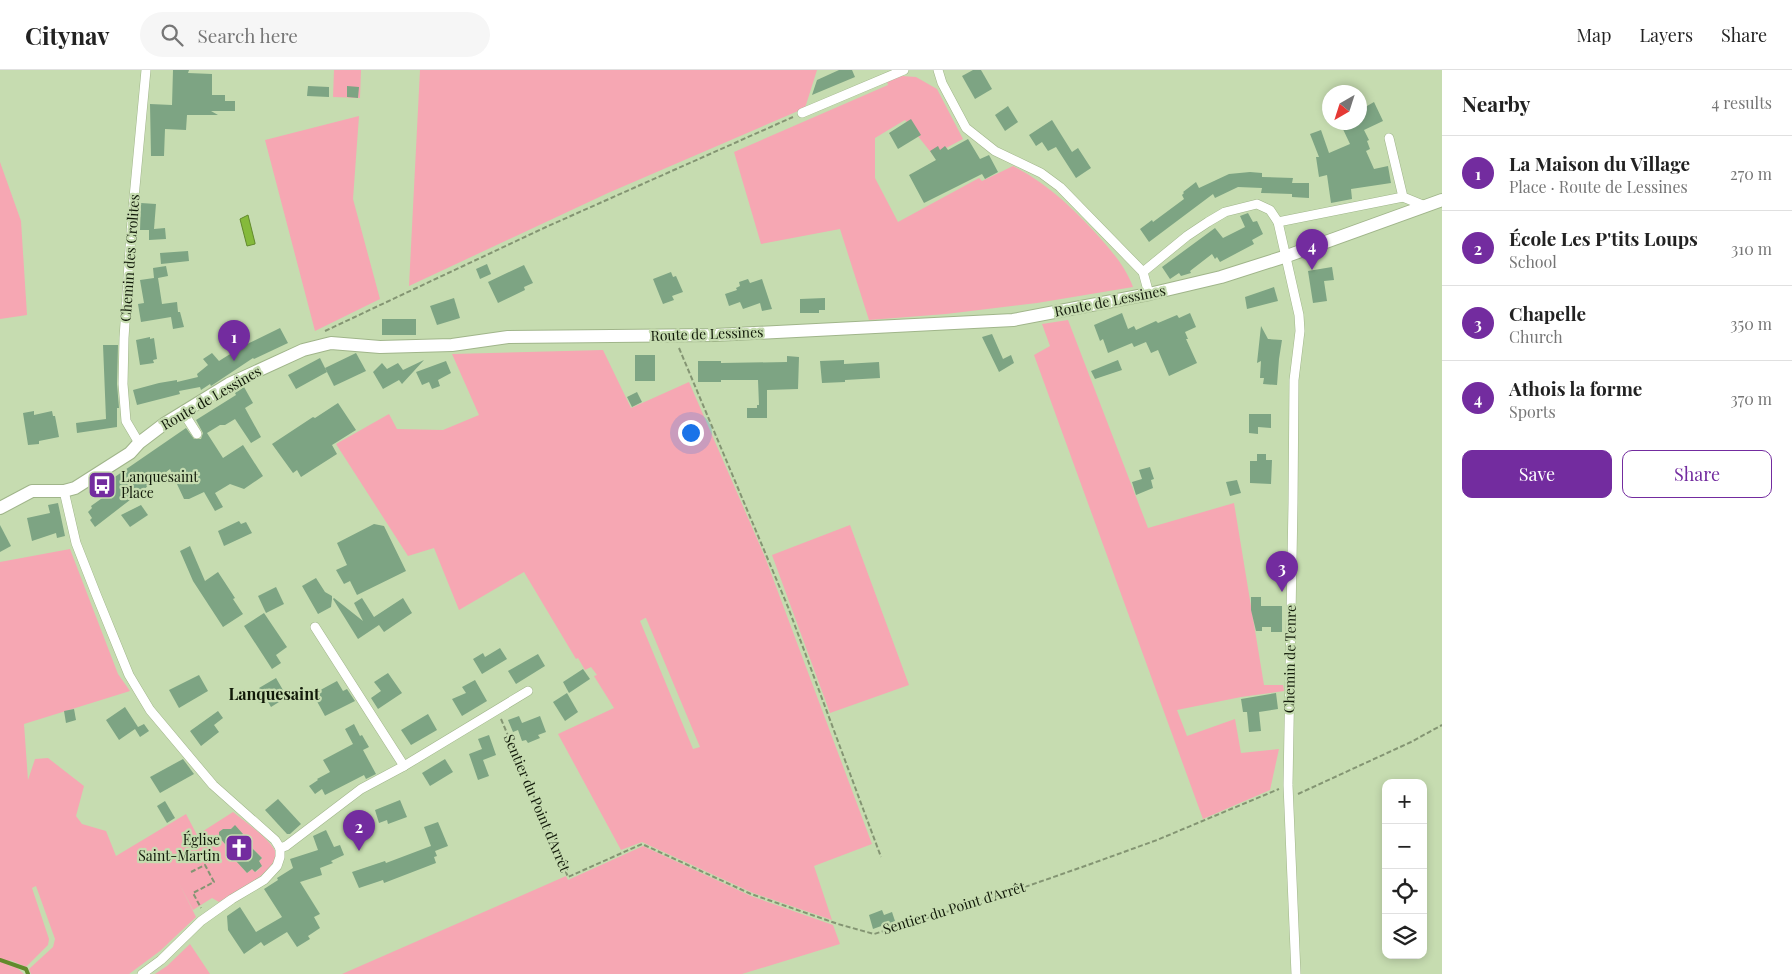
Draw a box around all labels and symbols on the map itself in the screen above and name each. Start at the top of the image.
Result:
north arrow [1322,85,1367,130]
street label: Chemin des Crolites [116,194,143,322]
pin: 4 [1296,229,1328,270]
street label: Route de Lessines [1053,280,1167,321]
pin: 1 [218,320,250,361]
street label: Route de Lessines [650,322,764,345]
street label: Route de Lessines [157,361,264,434]
your location [678,420,704,446]
place label: Lanquesaint Place [121,467,199,502]
bus stop icon: Lanquesaint Place [87,470,117,500]
pin: 3 [1266,551,1298,592]
street label: Chemin de Tenre [1279,605,1300,713]
district label: Lanquesaint [228,683,320,704]
street label: Sentier du Point d'Arrêt [500,731,575,875]
pin: 2 [343,810,375,851]
place label: Église Saint-Martin [138,830,221,865]
church icon: Église Saint-Martin [224,833,254,863]
street label: Sentier du Point d'Arrêt [880,877,1028,938]

